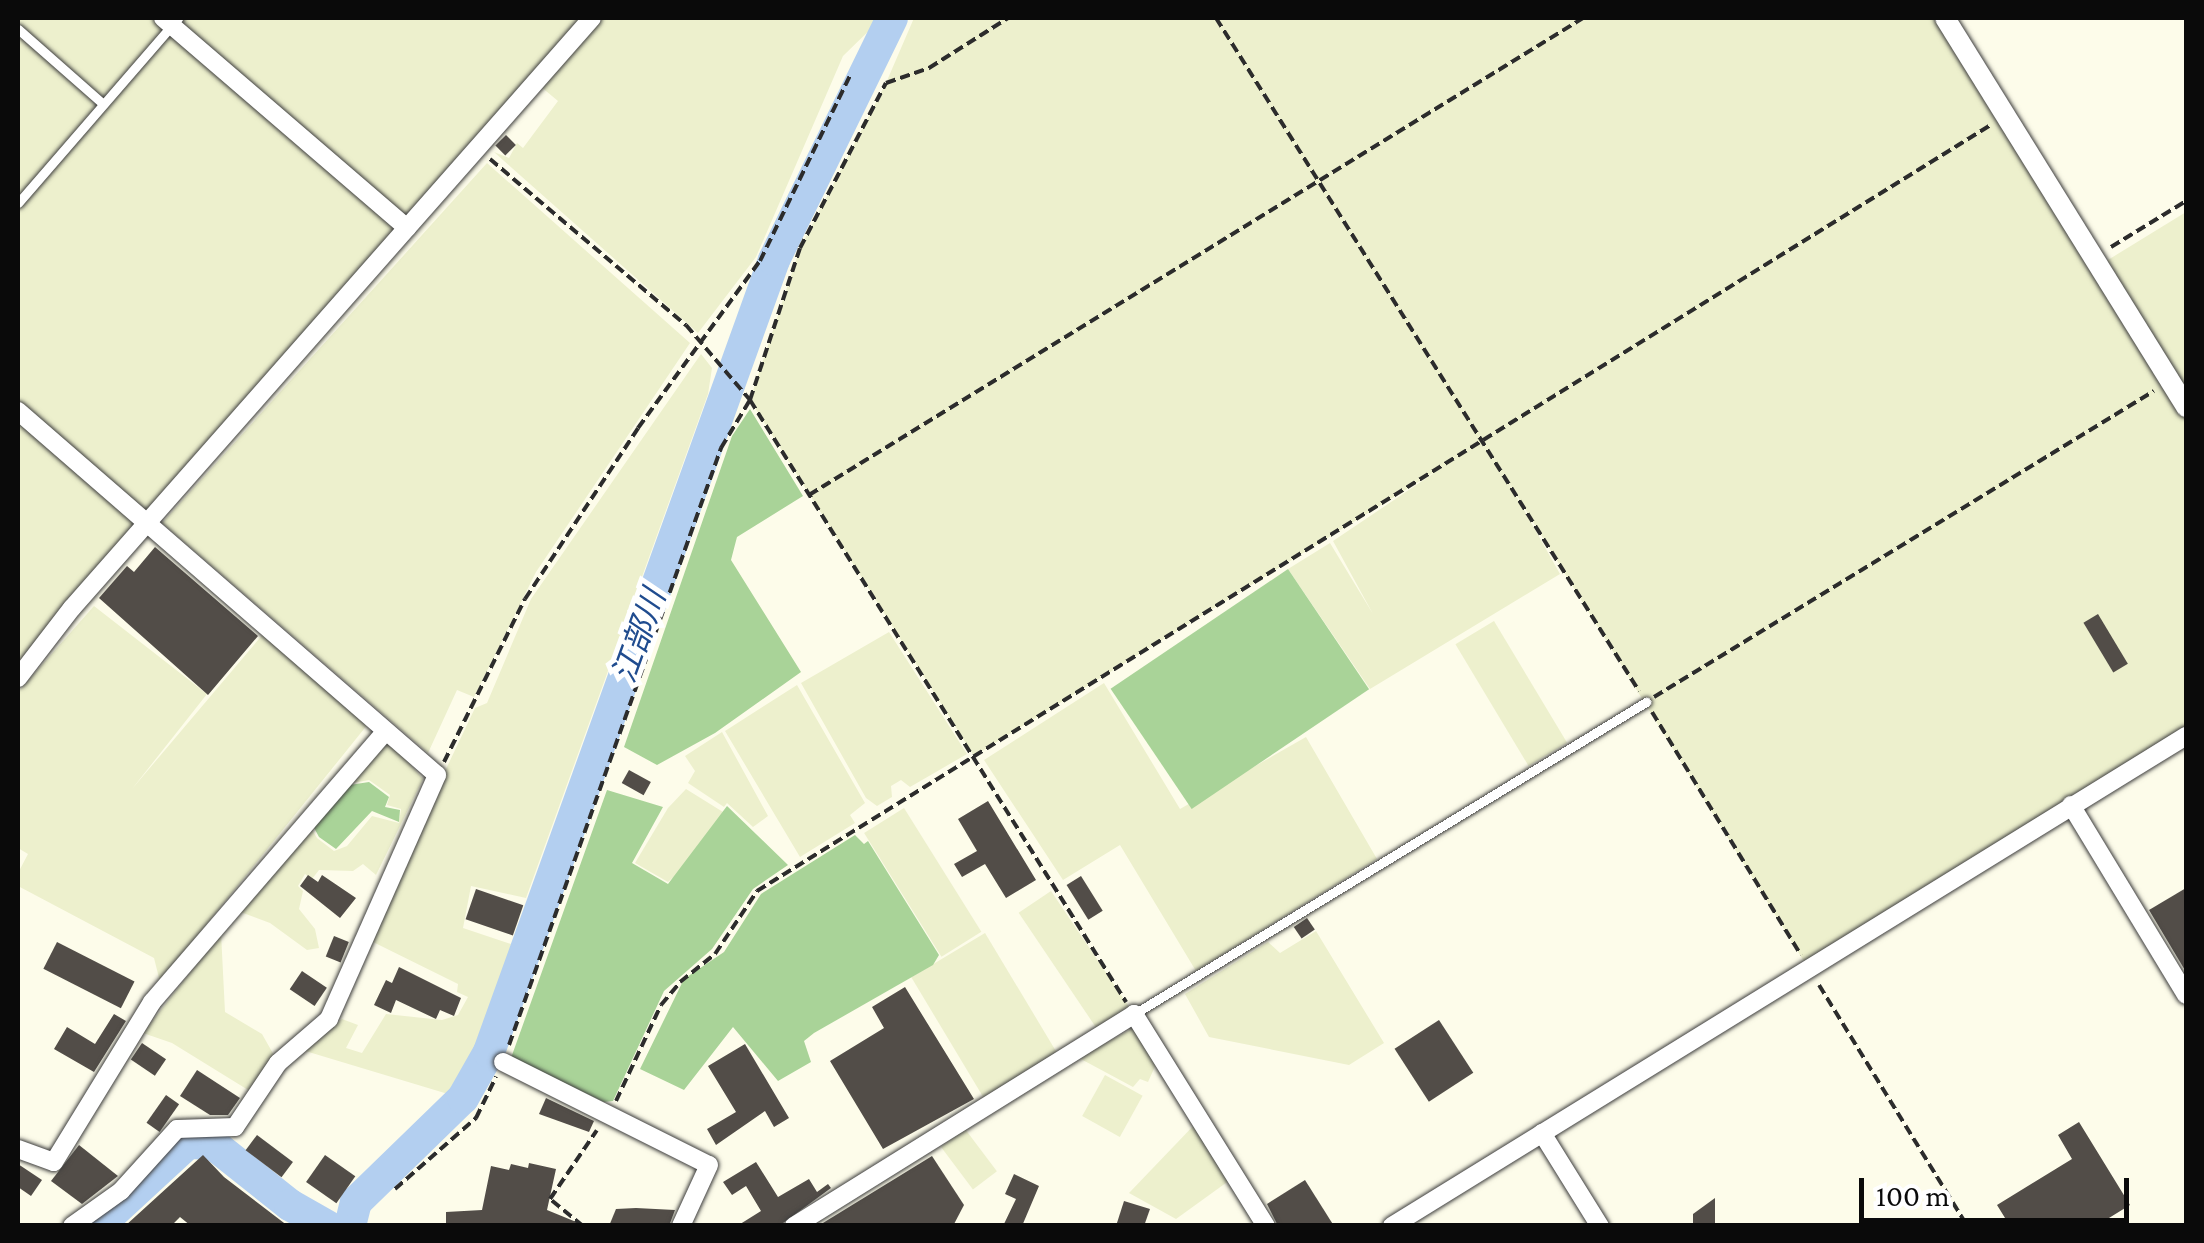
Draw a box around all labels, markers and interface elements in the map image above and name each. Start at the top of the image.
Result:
water label: 江部川 [605,584,673,688]
scale bar [1864,1158,2134,1220]
text: 100 m [1876,1179,1950,1212]

